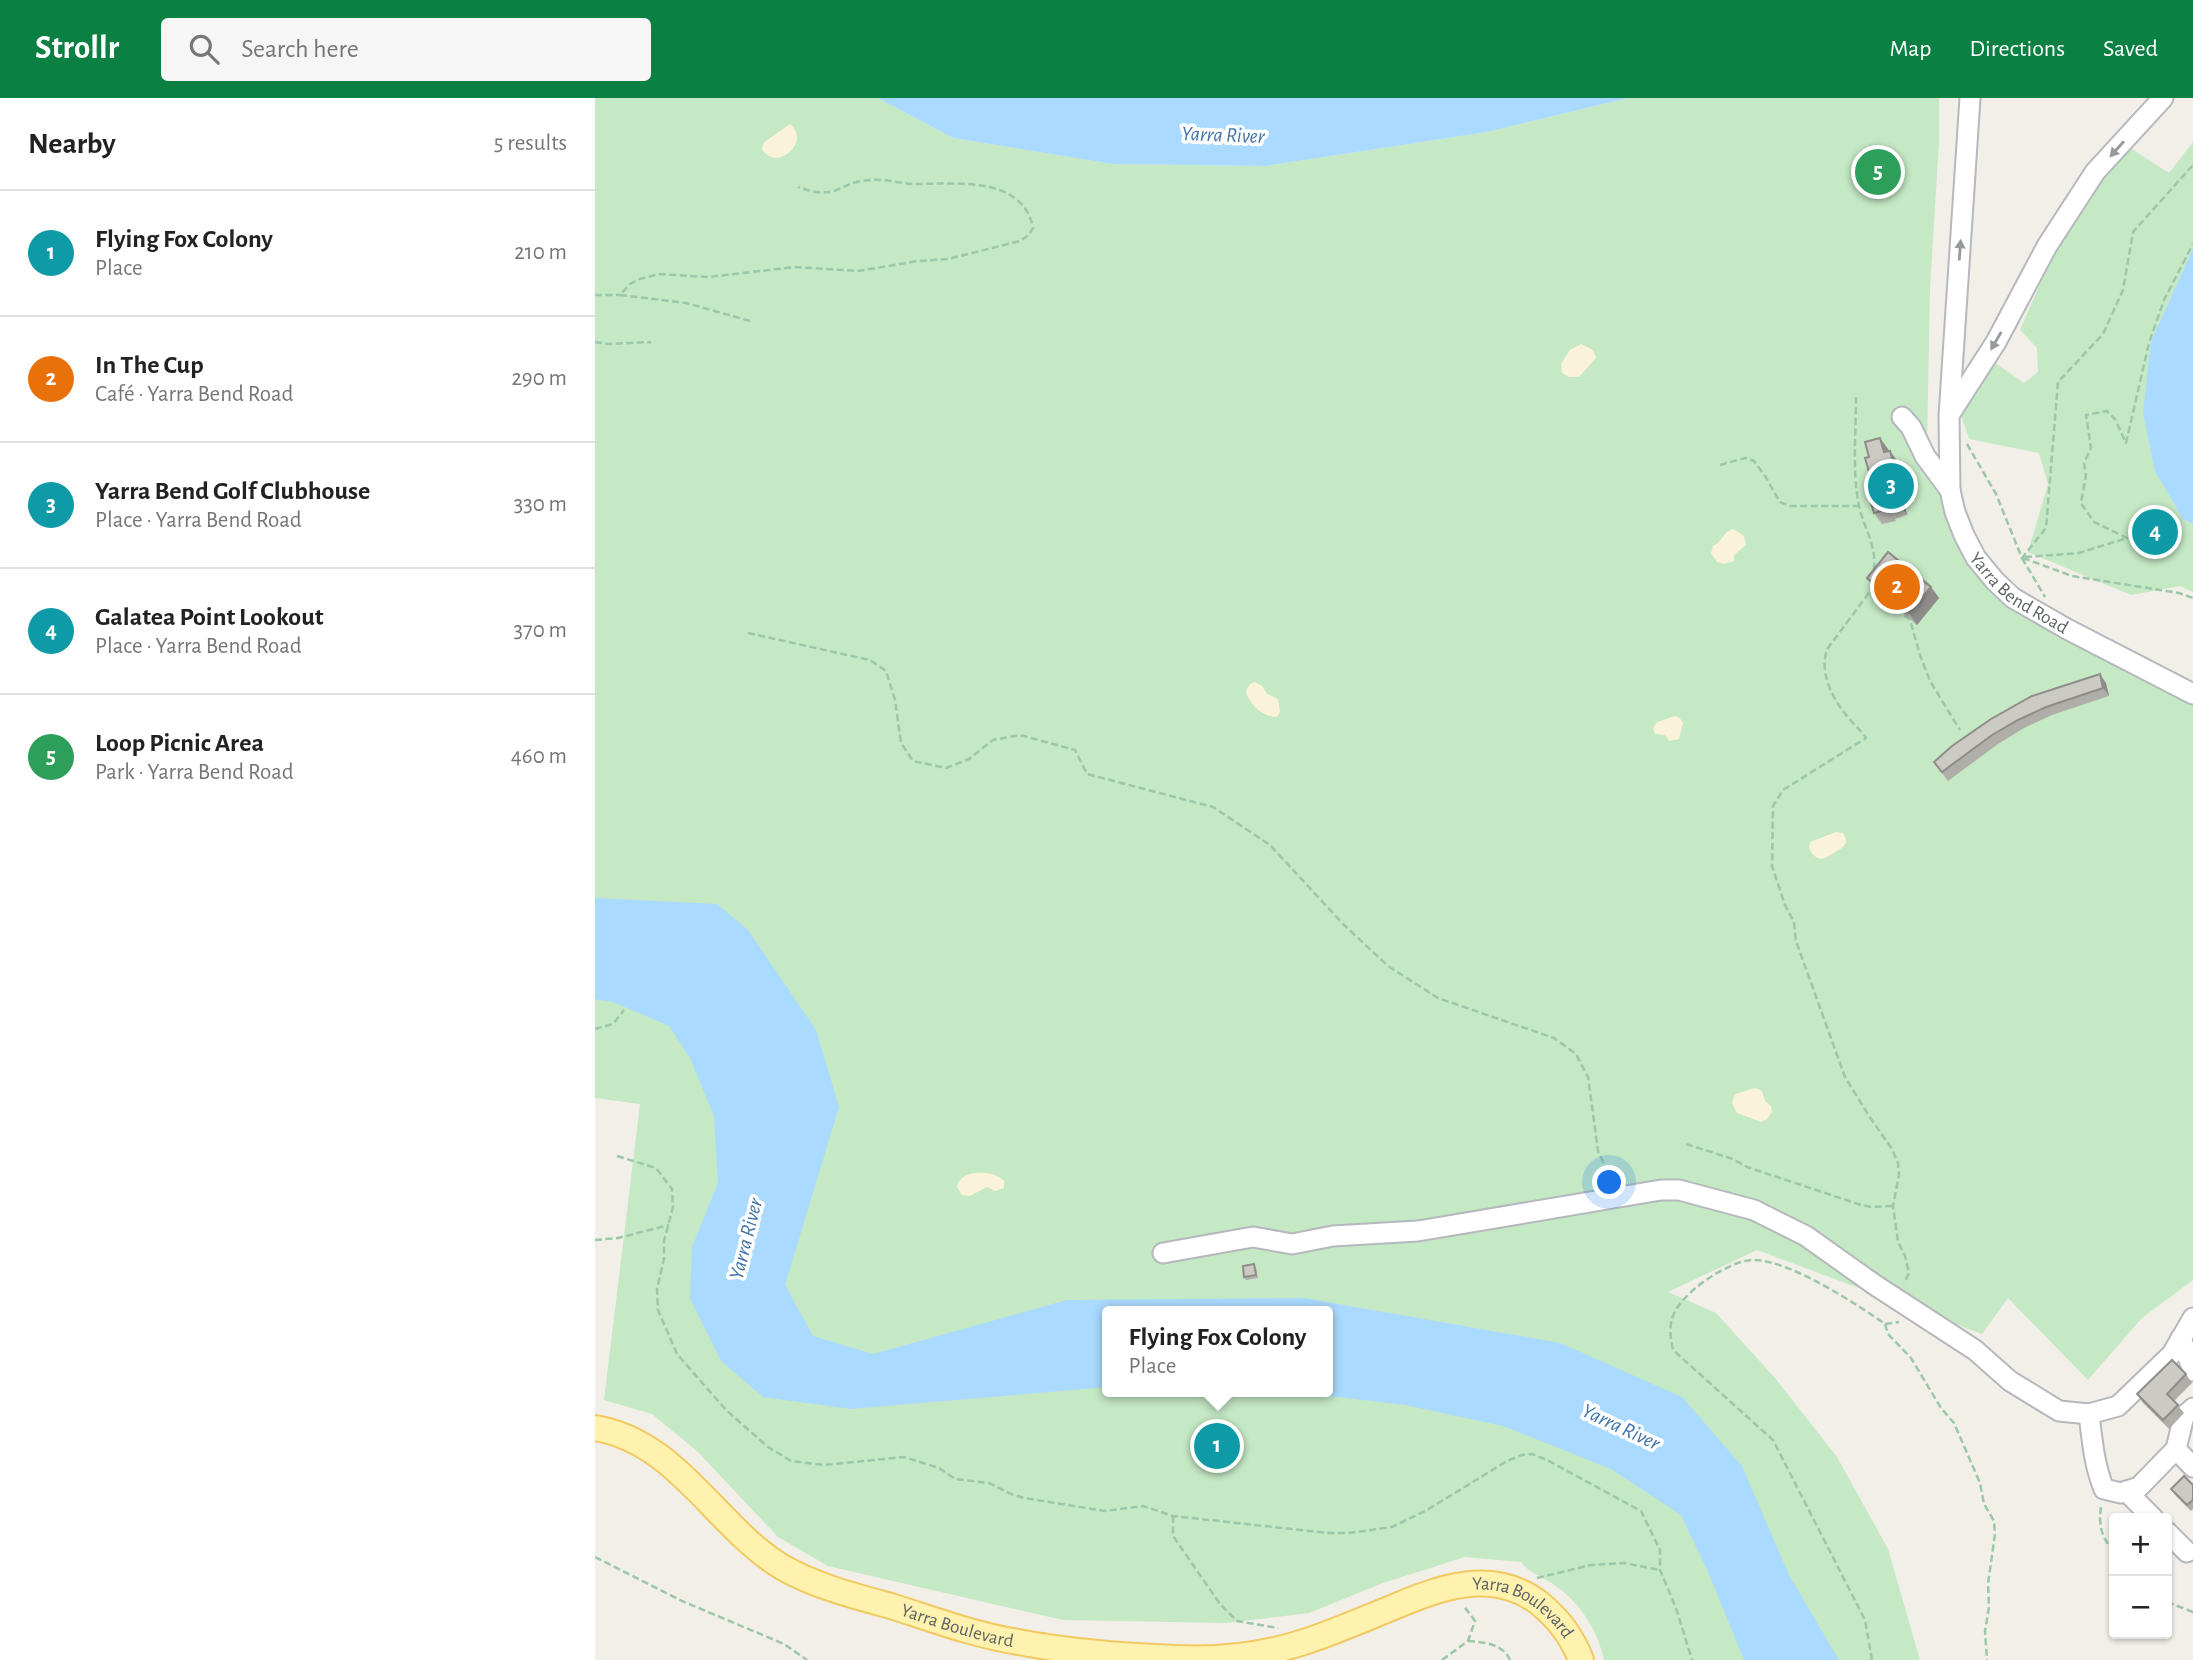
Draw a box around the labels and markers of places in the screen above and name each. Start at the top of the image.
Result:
pin: 5 [1855,146,1901,198]
pin: 3 [1868,460,1914,512]
pin: 4 [2132,506,2178,558]
pin: 2 [1874,561,1920,613]
pin: 1 [1194,1420,1240,1472]

